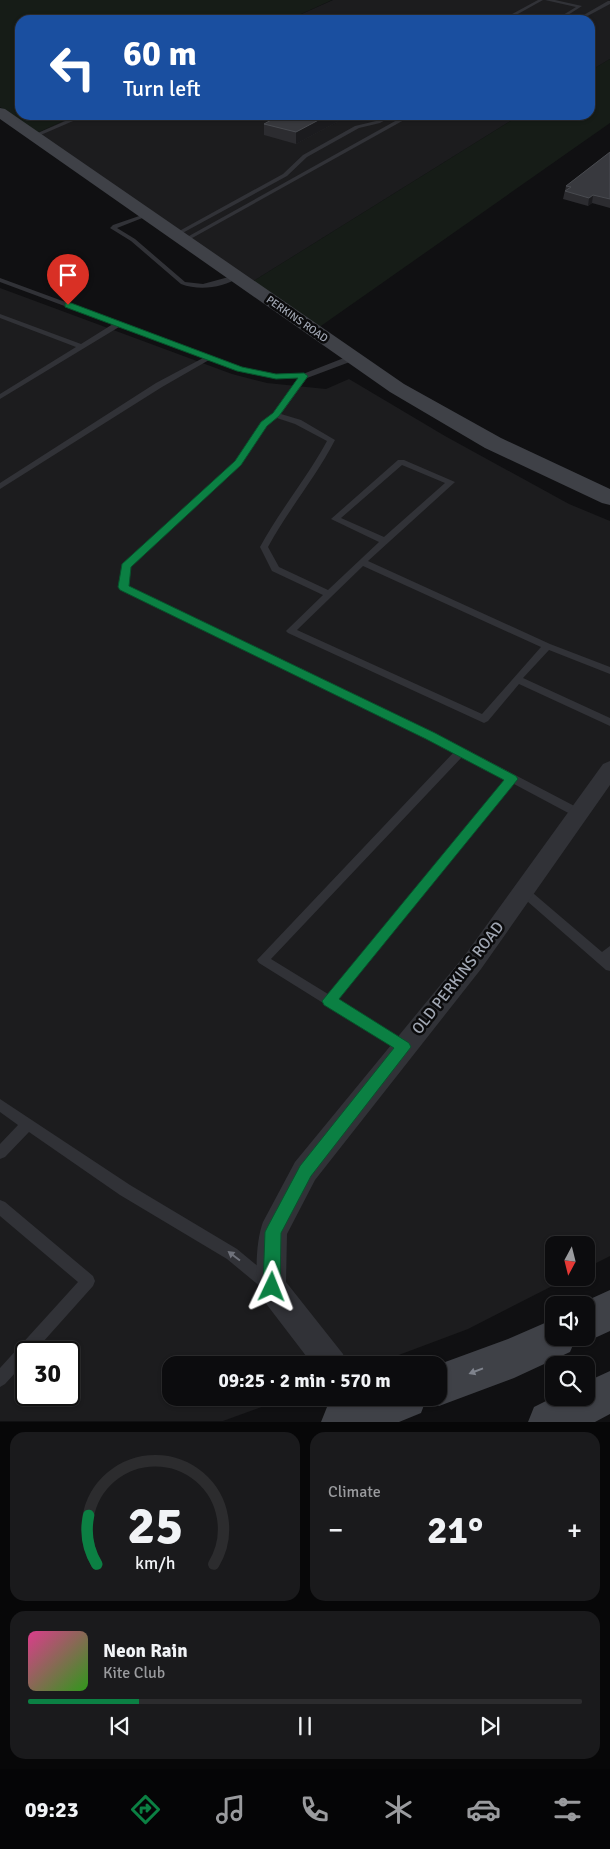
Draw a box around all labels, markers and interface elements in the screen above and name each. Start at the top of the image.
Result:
text: 60 m [123,32,197,75]
icon: left [40,35,105,100]
text: Turn left [123,75,201,102]
pin [47,254,89,305]
icon: arrive [54,261,82,289]
street label: PERKINS ROAD [264,293,330,345]
street label: OLD PERKINS ROAD [408,918,508,1038]
north arrow [545,1236,595,1286]
map controls [545,1236,595,1406]
one-way arrow [228,1251,241,1262]
position arrow [245,1260,297,1312]
button: sound [545,1296,595,1346]
speed limit sign: 30 [15,1341,80,1406]
button: search [545,1356,595,1406]
one-way arrow [468,1367,483,1375]
text: 09:25 · 2 min · 570 m [218,1369,391,1393]
text: Climate [328,1482,381,1502]
text: 25 [127,1494,183,1558]
text: 21° [427,1507,483,1554]
text: − [328,1513,343,1547]
text: + [567,1513,582,1547]
text: km/h [135,1552,175,1574]
text: Neon Rain [103,1639,188,1663]
text: Kite Club [103,1663,165,1683]
icon: previous [106,1712,134,1740]
icon: pause [291,1712,319,1740]
icon: next [476,1712,504,1740]
icon: directions [128,1792,163,1827]
icon: music [213,1792,248,1827]
icon: phone [297,1792,332,1827]
icon: climate [381,1792,416,1827]
icon: car [466,1792,501,1827]
icon: filters [550,1792,585,1827]
text: 09:23 [25,1796,79,1823]

